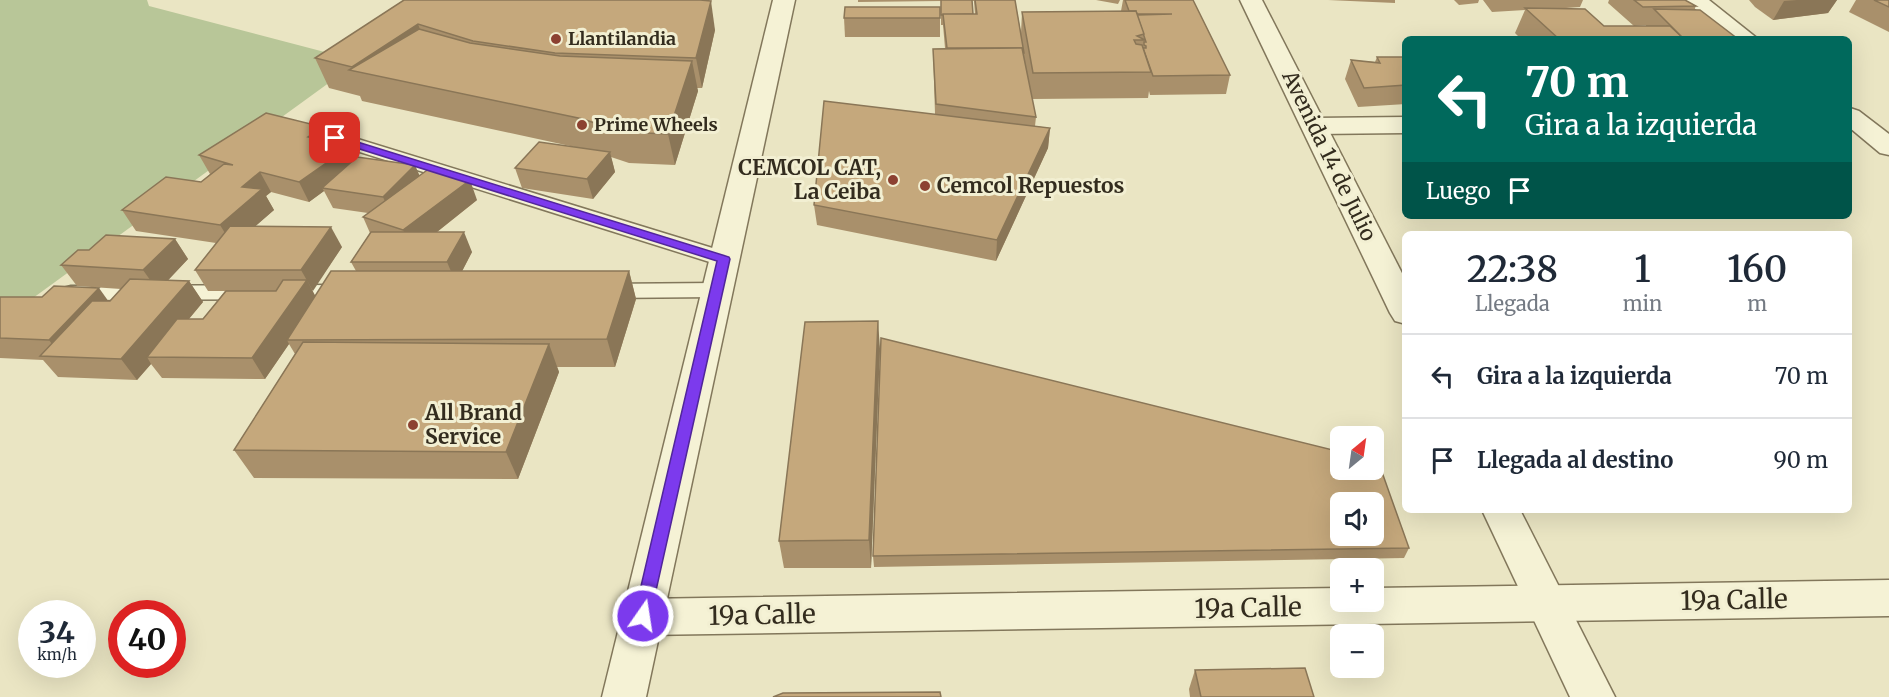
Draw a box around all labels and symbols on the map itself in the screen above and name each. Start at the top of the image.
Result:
place label: Llantilandia [568,27,676,50]
marker: Llantilandia [549,32,563,46]
street label: Avenida 14 de Julio [1276,65,1382,245]
pin [309,112,360,163]
place label: Prime Wheels [594,113,718,136]
marker: Prime Wheels [575,118,589,132]
place label: CEMCOL CAT, La Ceiba [738,154,881,205]
place label: Cemcol Repuestos [937,172,1125,199]
marker: CEMCOL CAT, La Ceiba [886,173,900,187]
marker: Cemcol Repuestos [918,179,932,193]
place label: All Brand Service [424,399,522,450]
marker: All Brand Service [406,418,420,432]
north arrow [1330,426,1384,480]
street label: 19a Calle [1680,582,1788,617]
position arrow [611,584,675,648]
street label: 19a Calle [1194,590,1302,625]
street label: 19a Calle [708,597,816,632]
speed limit sign: 40 [108,600,186,678]

